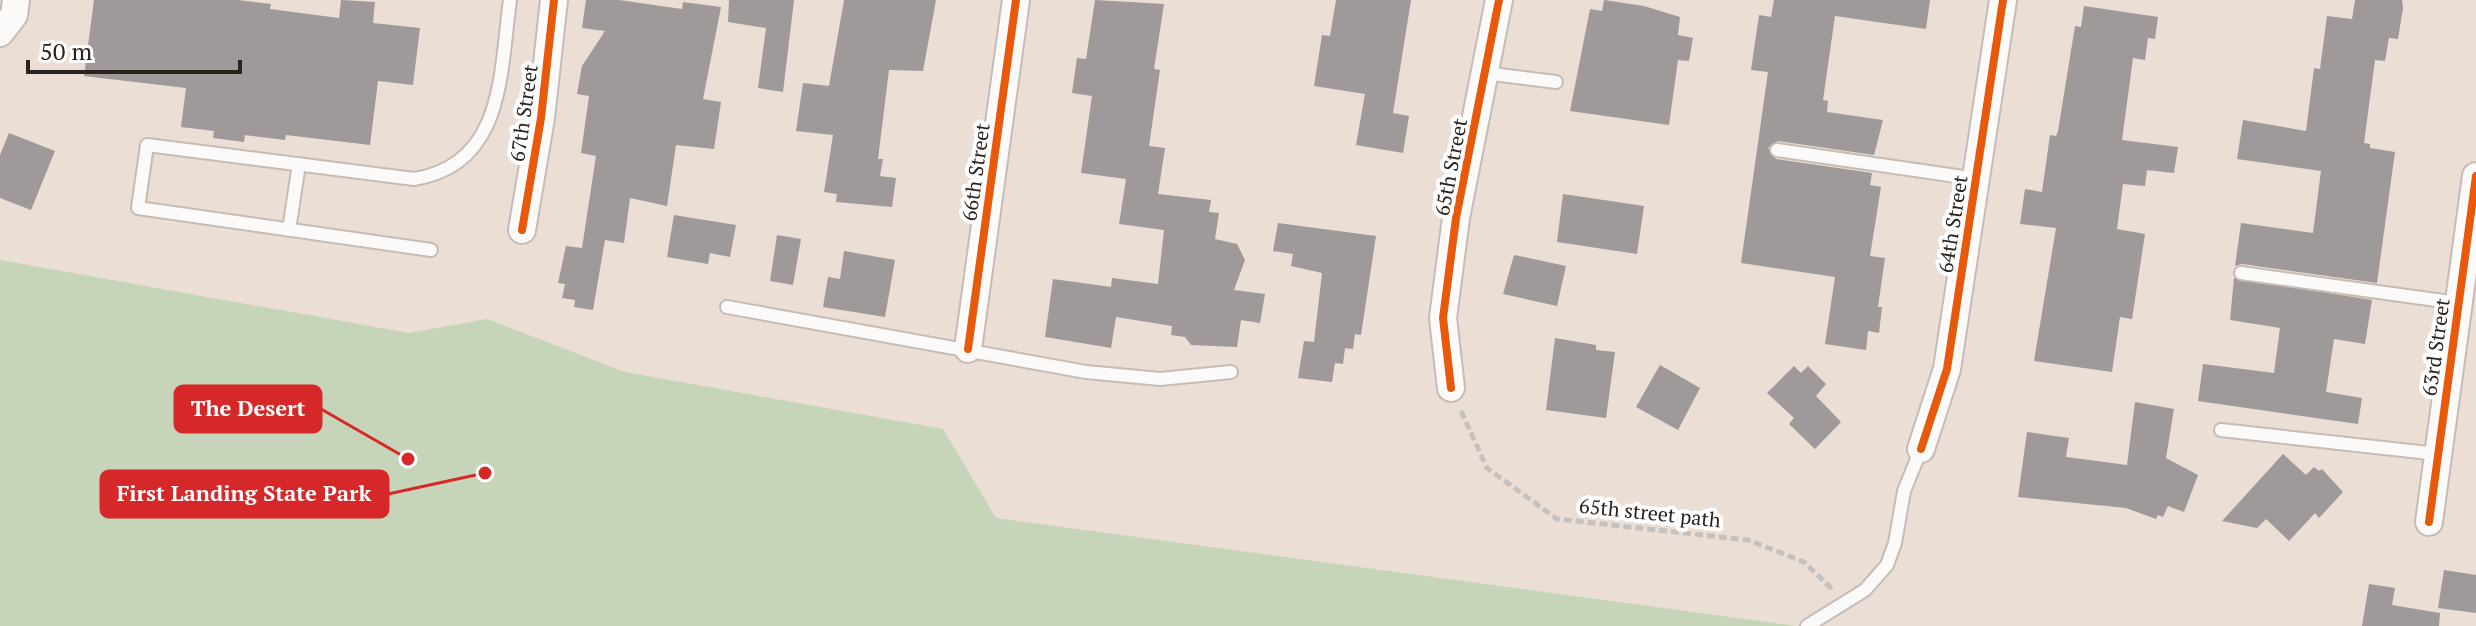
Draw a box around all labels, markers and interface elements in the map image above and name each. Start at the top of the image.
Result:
scale bar [28,24,240,74]
text: 50 m [40,35,92,67]
street label: 67th Street [503,62,544,163]
street label: 65th Street [1428,115,1473,218]
street label: 66th Street [955,121,996,223]
street label: 64th Street [1931,172,1974,275]
street label: 63rd Street [2415,296,2456,397]
callout: The Desert [175,386,321,432]
text: The Desert [191,393,305,422]
callout: First Landing State Park [101,471,388,517]
text: First Landing State Park [117,478,372,507]
street label: 65th street path [1578,492,1722,533]

